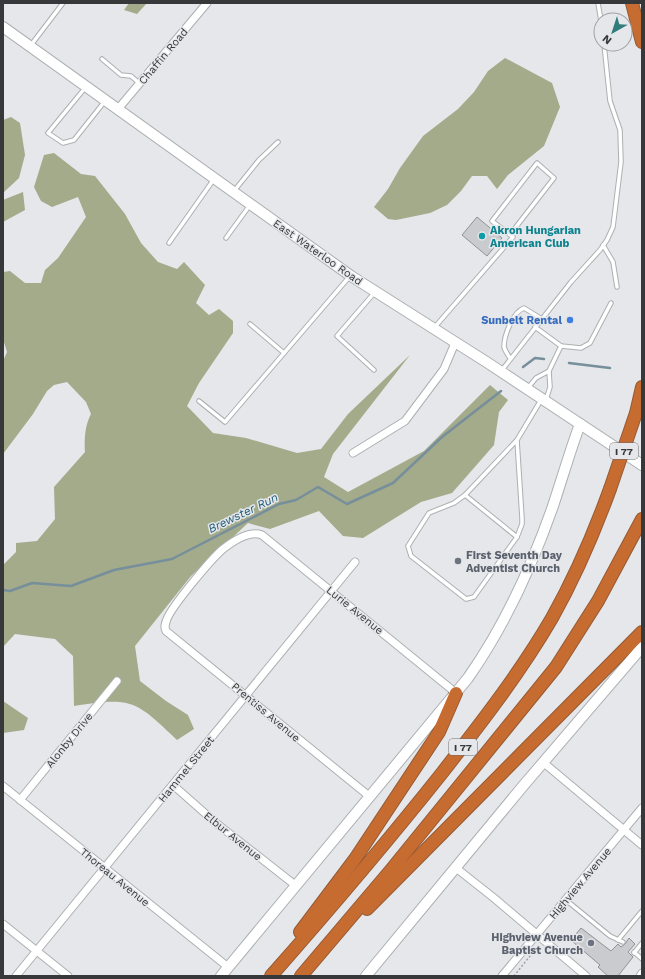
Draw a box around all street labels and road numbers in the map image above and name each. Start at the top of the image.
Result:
street label: Chaffin Road [136,26,191,87]
street label: East Waterloo Road [271,217,365,288]
road number: I 77 [610,443,638,459]
street label: Lurie Avenue [324,584,386,637]
street label: Prentiss Avenue [229,680,303,745]
street label: Alonby Drive [43,710,96,771]
street label: Hammel Street [156,733,217,805]
road number: I 77 [449,739,477,755]
street label: Elbur Avenue [201,809,264,864]
street label: Thoreau Avenue [77,845,152,909]
street label: Highview Avenue [547,845,614,922]

